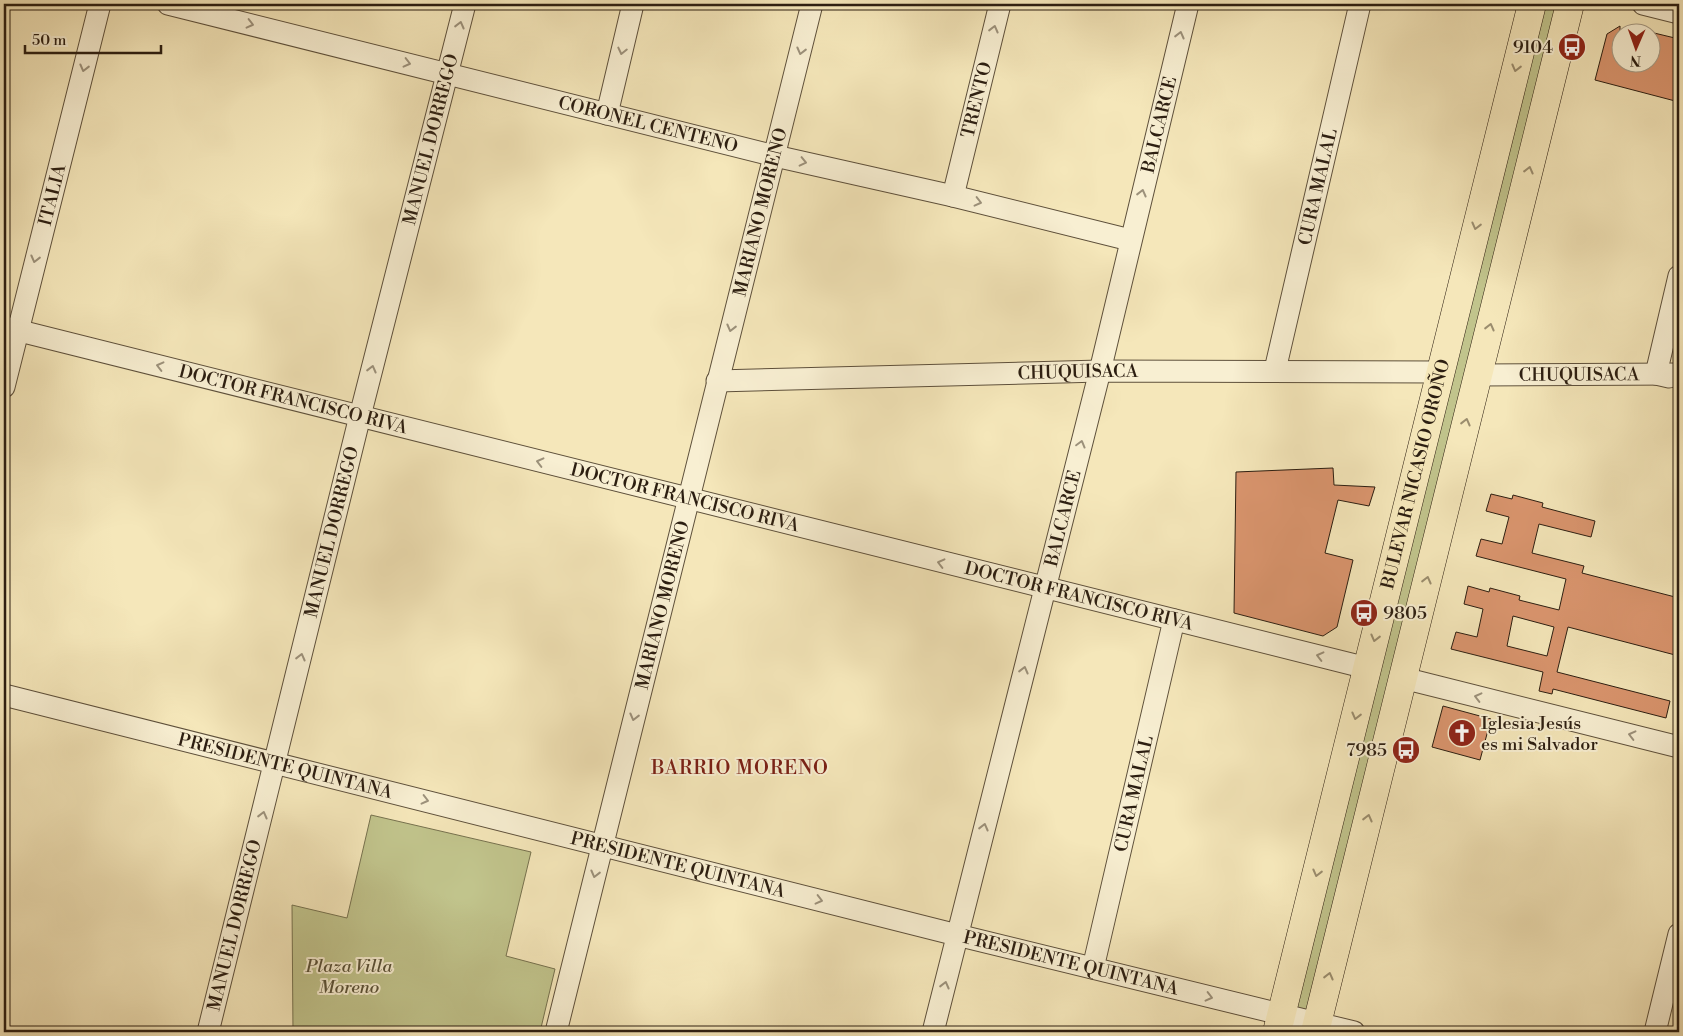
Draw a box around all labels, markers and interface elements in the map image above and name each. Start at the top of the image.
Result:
one-way arrow [245,18,254,29]
one-way arrow [454,20,465,29]
scale bar [25,22,161,54]
north arrow [1610,22,1660,72]
one-way arrow [988,25,999,34]
text: 50 m [32,31,66,50]
one-way arrow [1174,31,1185,40]
bus stop icon: 9104 [1557,32,1587,62]
place label: 9104 [1513,36,1553,59]
one-way arrow [617,47,628,56]
one-way arrow [796,47,807,56]
street label: MANUEL DORREGO [398,51,463,227]
text: N [1630,51,1641,69]
one-way arrow [403,57,412,68]
street label: TRENTO [956,59,997,140]
one-way arrow [79,64,90,72]
one-way arrow [1511,64,1522,72]
street label: BALCARCE [1136,74,1182,176]
street label: CORONEL CENTENO [556,91,740,158]
street label: MARIANO MORENO [728,125,792,299]
street label: CURA MALAL [1293,126,1342,247]
one-way arrow [798,156,807,167]
street label: ITALIA [33,161,71,228]
one-way arrow [1523,165,1534,174]
one-way arrow [1136,188,1147,197]
one-way arrow [974,196,983,207]
one-way arrow [1471,221,1482,230]
one-way arrow [31,255,41,263]
one-way arrow [726,323,737,332]
one-way arrow [1484,323,1495,332]
street label: BULEVAR NICASIO OROÑO [1376,357,1455,592]
street label: CHUQUISACA [1017,359,1139,385]
street label: DOCTOR FRANCISCO RIVA [176,360,410,439]
one-way arrow [155,361,164,372]
street label: CHUQUISACA [1519,363,1640,386]
one-way arrow [366,364,377,373]
one-way arrow [1460,418,1471,427]
one-way arrow [1076,441,1086,449]
street label: MANUEL DORREGO [299,444,364,620]
one-way arrow [536,457,545,468]
street label: DOCTOR FRANCISCO RIVA [568,458,802,537]
street label: BALCARCE [1039,468,1086,570]
street label: MARIANO MORENO [630,518,694,692]
street label: DOCTOR FRANCISCO RIVA [962,556,1196,636]
one-way arrow [937,558,946,569]
one-way arrow [1421,575,1432,584]
bus stop icon: 9805 [1349,598,1379,628]
place label: 9805 [1383,602,1427,625]
one-way arrow [1370,634,1381,643]
one-way arrow [1317,652,1325,662]
one-way arrow [295,653,306,662]
one-way arrow [1018,665,1029,674]
one-way arrow [1474,692,1483,703]
one-way arrow [1351,711,1362,720]
one-way arrow [630,712,640,720]
place label: Iglesia Jesús es mi Salvador [1481,712,1598,756]
church icon: Iglesia Jesús es mi Salvador [1447,718,1477,748]
street label: PRESIDENTE QUINTANA [175,728,396,804]
one-way arrow [1627,730,1636,741]
street label: CURA MALAL [1109,733,1158,854]
bus stop icon: 7985 [1391,735,1421,765]
place label: 7985 [1346,739,1387,762]
district label: BARRIO MORENO [650,756,829,780]
one-way arrow [420,794,429,805]
one-way arrow [257,812,267,820]
one-way arrow [1362,814,1373,823]
one-way arrow [978,823,989,832]
street label: PRESIDENTE QUINTANA [568,827,788,903]
street label: MANUEL DORREGO [202,837,267,1013]
one-way arrow [1312,869,1323,878]
one-way arrow [590,870,601,879]
one-way arrow [815,894,824,905]
street label: PRESIDENTE QUINTANA [961,925,1181,1000]
park label: Plaza Villa Moreno [305,955,393,999]
one-way arrow [1323,972,1334,981]
one-way arrow [939,980,950,989]
one-way arrow [1204,991,1213,1002]

